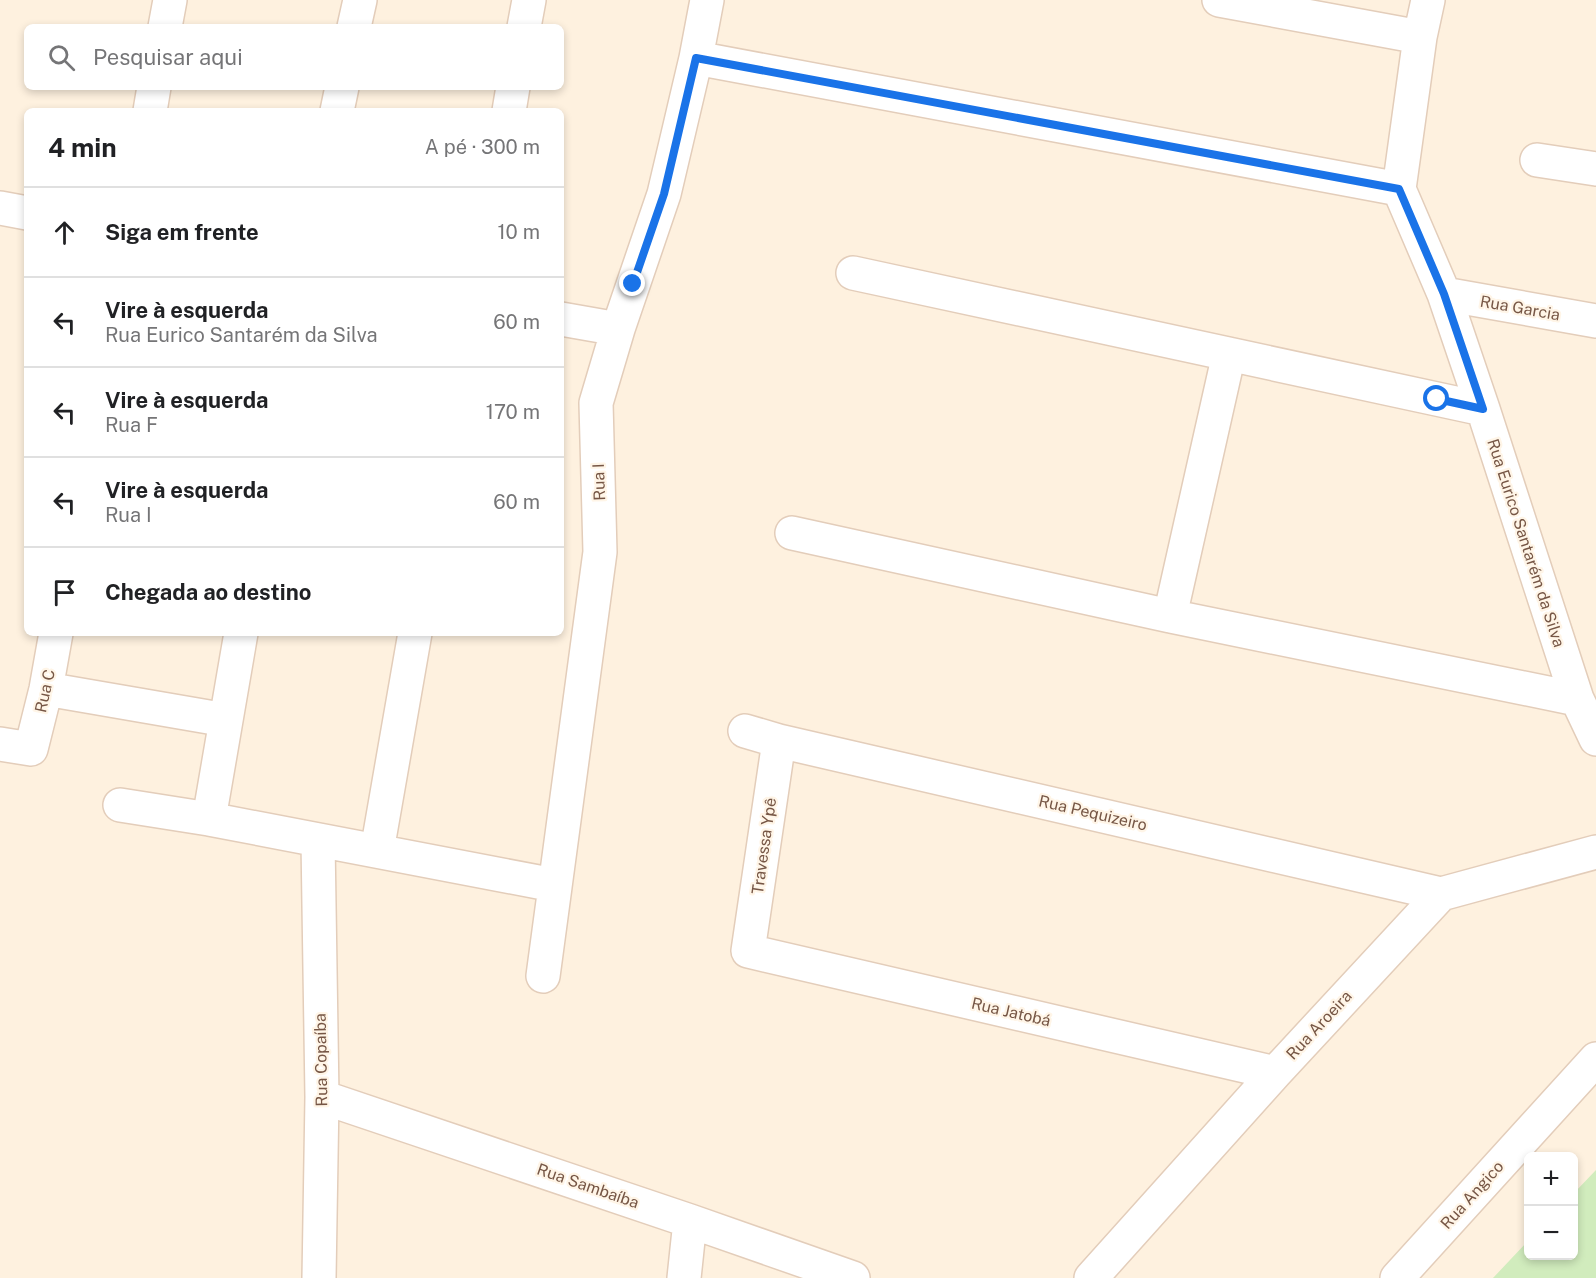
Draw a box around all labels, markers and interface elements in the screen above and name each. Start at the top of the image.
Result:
search box [24,24,564,90]
icon: search [45,41,78,74]
text: Pesquisar aqui [93,44,243,70]
text: 4 min [48,132,117,163]
text: A pé · 300 m [425,135,540,159]
icon: ahead [48,216,81,249]
text: Siga em frente [105,219,259,245]
text: 10 m [497,220,540,244]
route end [619,270,645,296]
street label: Rua Garcia [1479,292,1561,324]
text: Vire à esquerda [105,297,269,323]
icon: left [48,306,81,339]
text: 60 m [493,310,540,334]
text: Rua Eurico Santarém da Silva [105,323,378,347]
route start [1423,385,1449,411]
text: Vire à esquerda [105,387,269,413]
icon: left [48,396,81,429]
text: 170 m [486,400,540,424]
text: Rua F [105,413,158,437]
street label: Rua Eurico Santarém da Silva [1483,436,1569,650]
street label: Rua I [589,463,609,501]
text: Vire à esquerda [105,477,269,503]
icon: left [48,486,81,519]
text: 60 m [493,490,540,514]
text: Rua I [105,503,152,527]
icon: arrive [48,576,81,609]
text: Chegada ao destino [105,579,311,605]
street label: Rua C [31,668,59,714]
street label: Rua Pequizeiro [1037,791,1149,835]
street label: Travessa Ypê [748,796,780,896]
street label: Rua Aroeira [1282,987,1356,1063]
street label: Rua Jatobá [970,994,1052,1030]
street label: Rua Copaíba [311,1013,331,1107]
map controls [1524,1152,1578,1260]
button: + [1524,1152,1578,1206]
street label: Rua Angico [1437,1157,1507,1233]
street label: Rua Sambaíba [534,1160,642,1212]
button: − [1524,1206,1578,1260]

